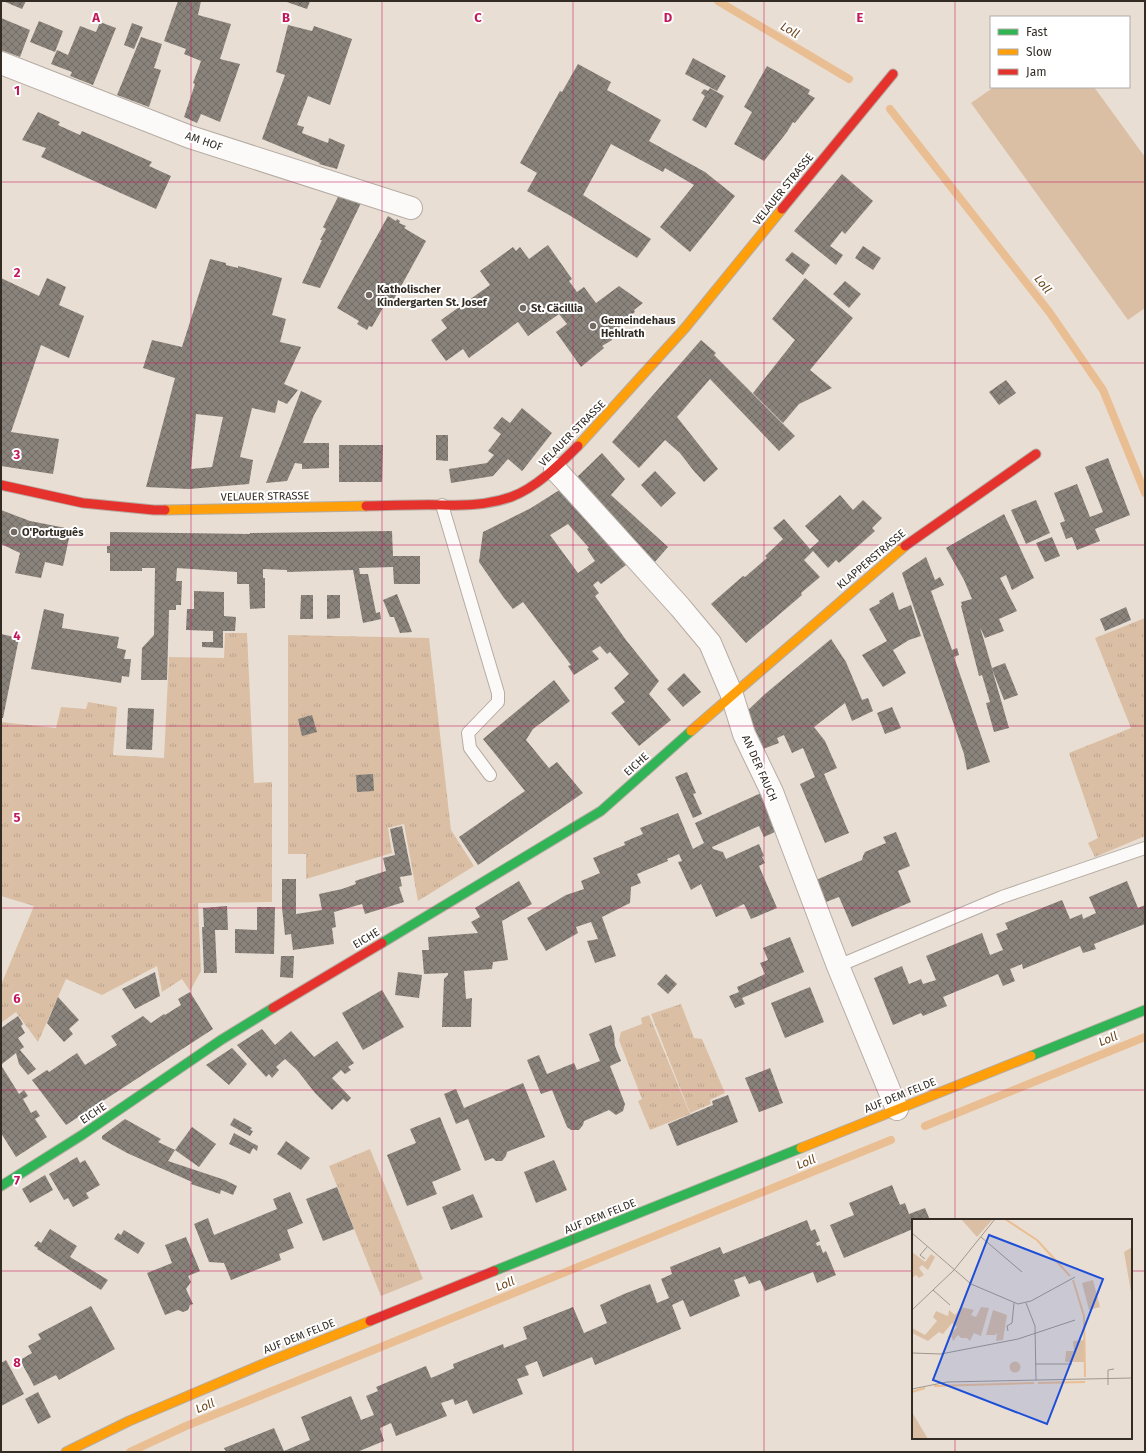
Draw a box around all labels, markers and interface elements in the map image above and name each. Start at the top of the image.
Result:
text: A [91,10,100,25]
text: B [282,10,290,25]
text: C [474,10,482,25]
text: D [664,10,673,25]
text: E [857,10,864,25]
legend [990,16,1130,88]
water label: Loll [778,19,802,41]
text: Fast [1026,25,1048,39]
text: Slow [1026,45,1052,59]
text: Jam [1026,65,1046,79]
text: 1 [14,83,20,98]
street label: AM HOF [184,129,225,154]
street label: VELAUER STRASSE [750,151,816,228]
text: 2 [14,265,21,280]
water label: Loll [1031,272,1055,296]
place label: Katholischer Kindergarten St. Josef [377,283,488,309]
marker: Katholischer Kindergarten St. Josef [364,290,374,300]
place label: St. Cäcillia [531,302,583,315]
marker: St. Cäcillia [518,303,528,313]
place label: Gemeindehaus Hehlrath [601,314,676,340]
marker: Gemeindehaus Hehlrath [588,321,598,331]
street label: VELAUER STRASSE [536,397,608,469]
text: 3 [13,447,21,462]
street label: VELAUER STRASSE [221,489,309,504]
place label: O'Português [22,526,84,539]
marker: O'Português [9,527,19,537]
street label: KLAPPERSTRASSE [834,527,908,592]
text: 4 [13,628,21,643]
street label: AN DER FAUCH [739,733,780,803]
street label: EICHE [621,750,651,779]
text: 5 [14,810,21,825]
street label: EICHE [351,925,382,951]
text: 6 [13,991,21,1006]
water label: Loll [1096,1029,1120,1049]
street label: AUF DEM FELDE [863,1075,938,1116]
street label: EICHE [78,1100,109,1127]
water label: Loll [794,1152,818,1172]
text: 7 [14,1173,20,1188]
street label: AUF DEM FELDE [563,1196,638,1237]
inset map [912,1219,1132,1439]
water label: Loll [493,1274,517,1294]
street label: AUF DEM FELDE [262,1316,337,1357]
text: 8 [13,1355,21,1370]
water label: Loll [193,1396,217,1416]

